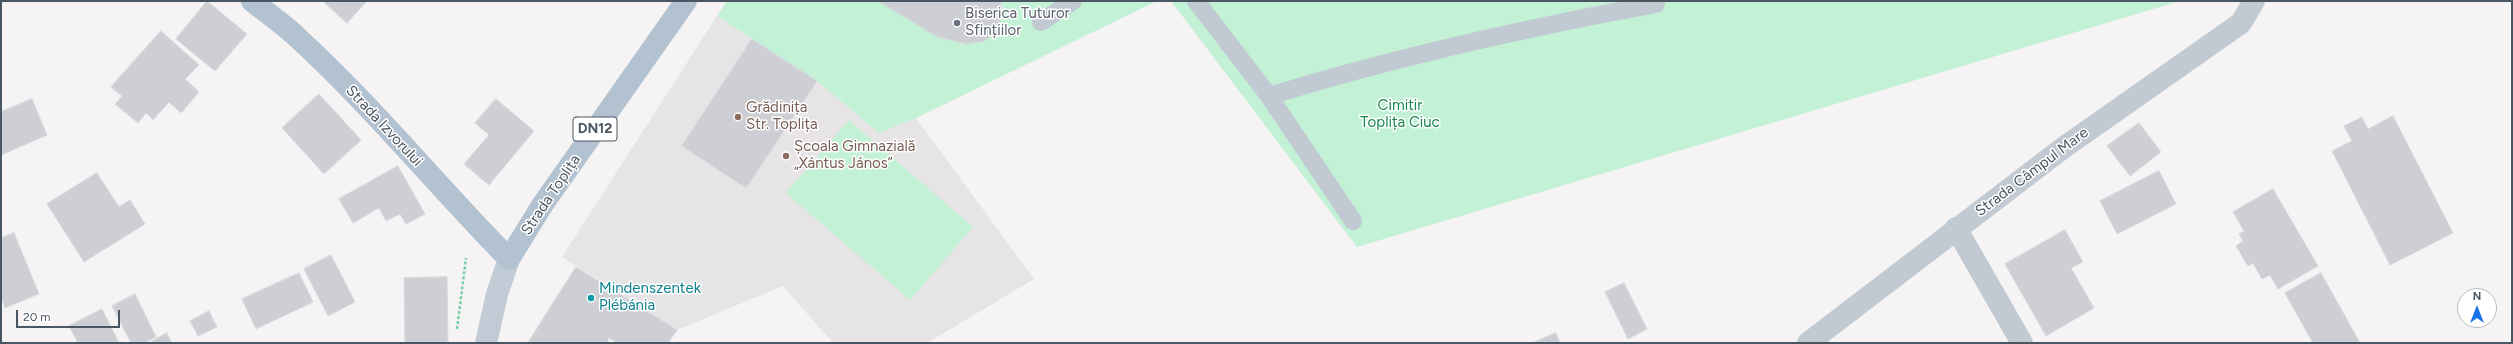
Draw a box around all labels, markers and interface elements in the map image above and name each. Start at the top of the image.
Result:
place label: Biserica Tuturor Sfințiilor [965,5,1070,40]
marker: Biserica Tuturor Sfințiilor [952,18,962,28]
street label: Strada Izvorului [342,82,426,170]
park label: Cimitir Toplița Ciuc [1360,97,1440,132]
place label: Grădinița Str. Toplița [746,99,818,134]
marker: Grădinița Str. Toplița [733,112,743,122]
road number: DN12 [573,117,617,141]
street label: Strada Câmpul Mare [1972,124,2092,220]
place label: Școala Gimnazială „Xántus János” [794,138,915,173]
marker: Școala Gimnazială „Xántus János” [781,151,791,161]
street label: Strada Toplița [518,152,584,238]
place label: Mindenszentek Plébánia [599,280,701,315]
north arrow [2457,288,2497,328]
text: N [2473,290,2481,303]
marker: Mindenszentek Plébánia [586,293,596,303]
scale bar [18,302,122,328]
text: 20 m [23,310,51,324]

